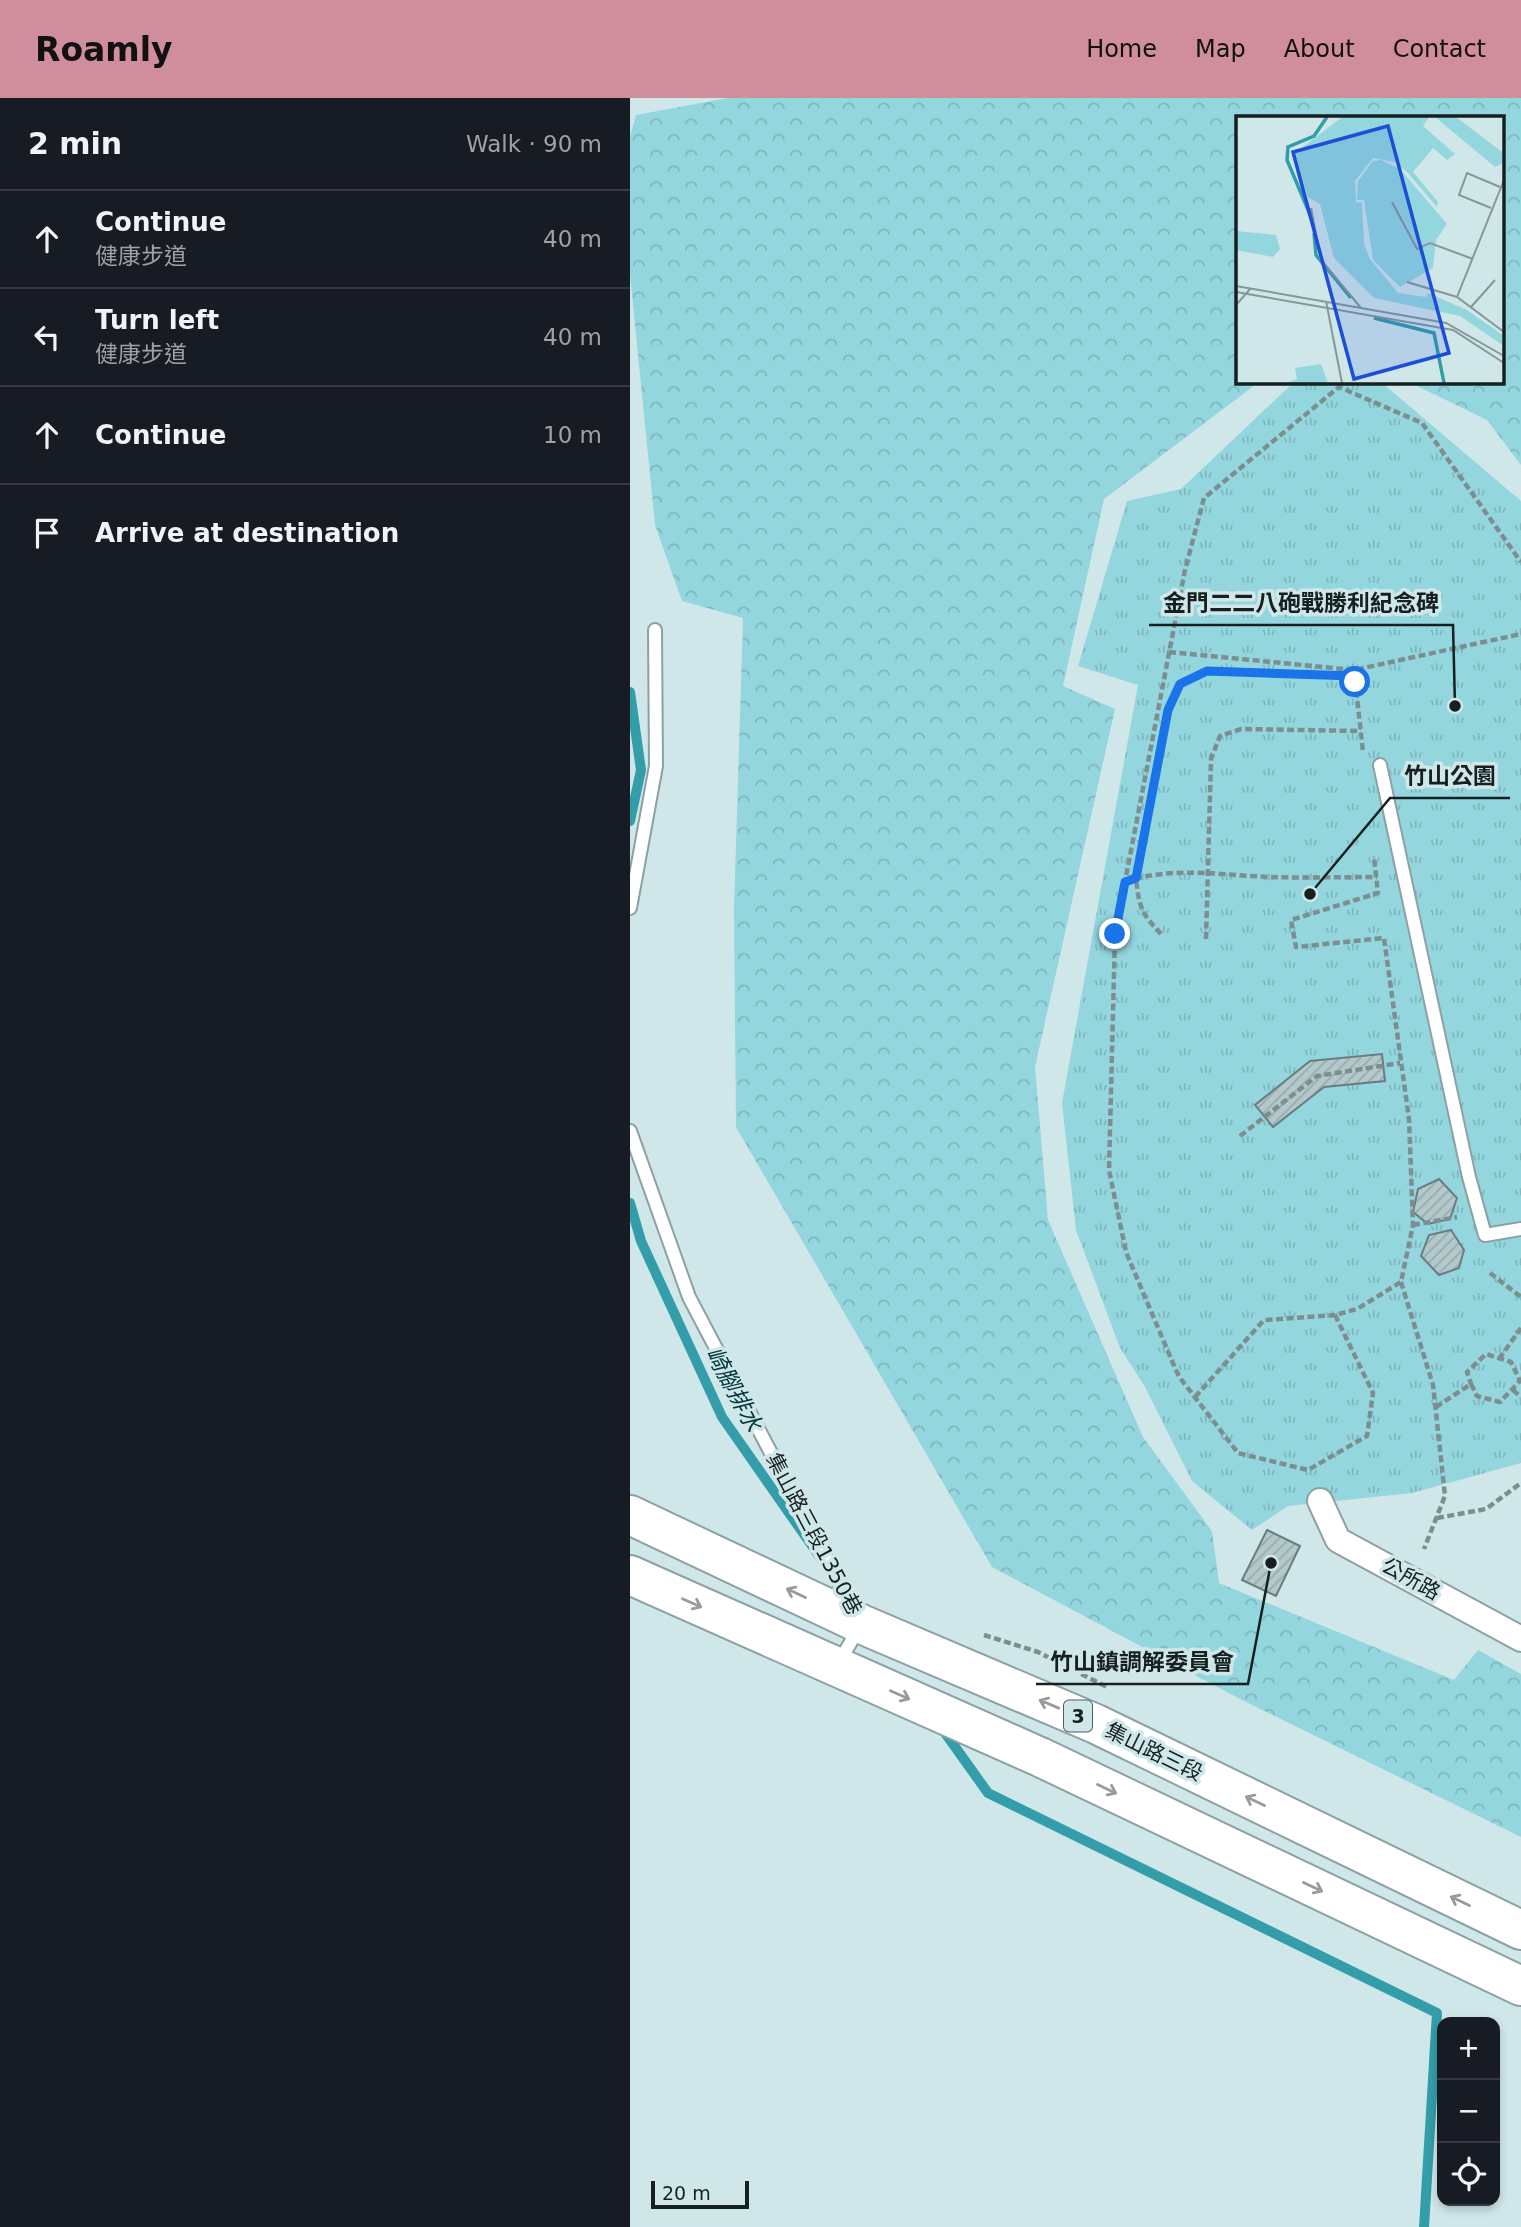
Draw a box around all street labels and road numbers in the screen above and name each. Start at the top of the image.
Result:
street label: 集山路三段1350巷 [761,1449,867,1619]
street label: 公所路 [1378,1553,1444,1605]
road number: 3 [1064,1700,1092,1732]
street label: 集山路三段 [1102,1718,1206,1786]

